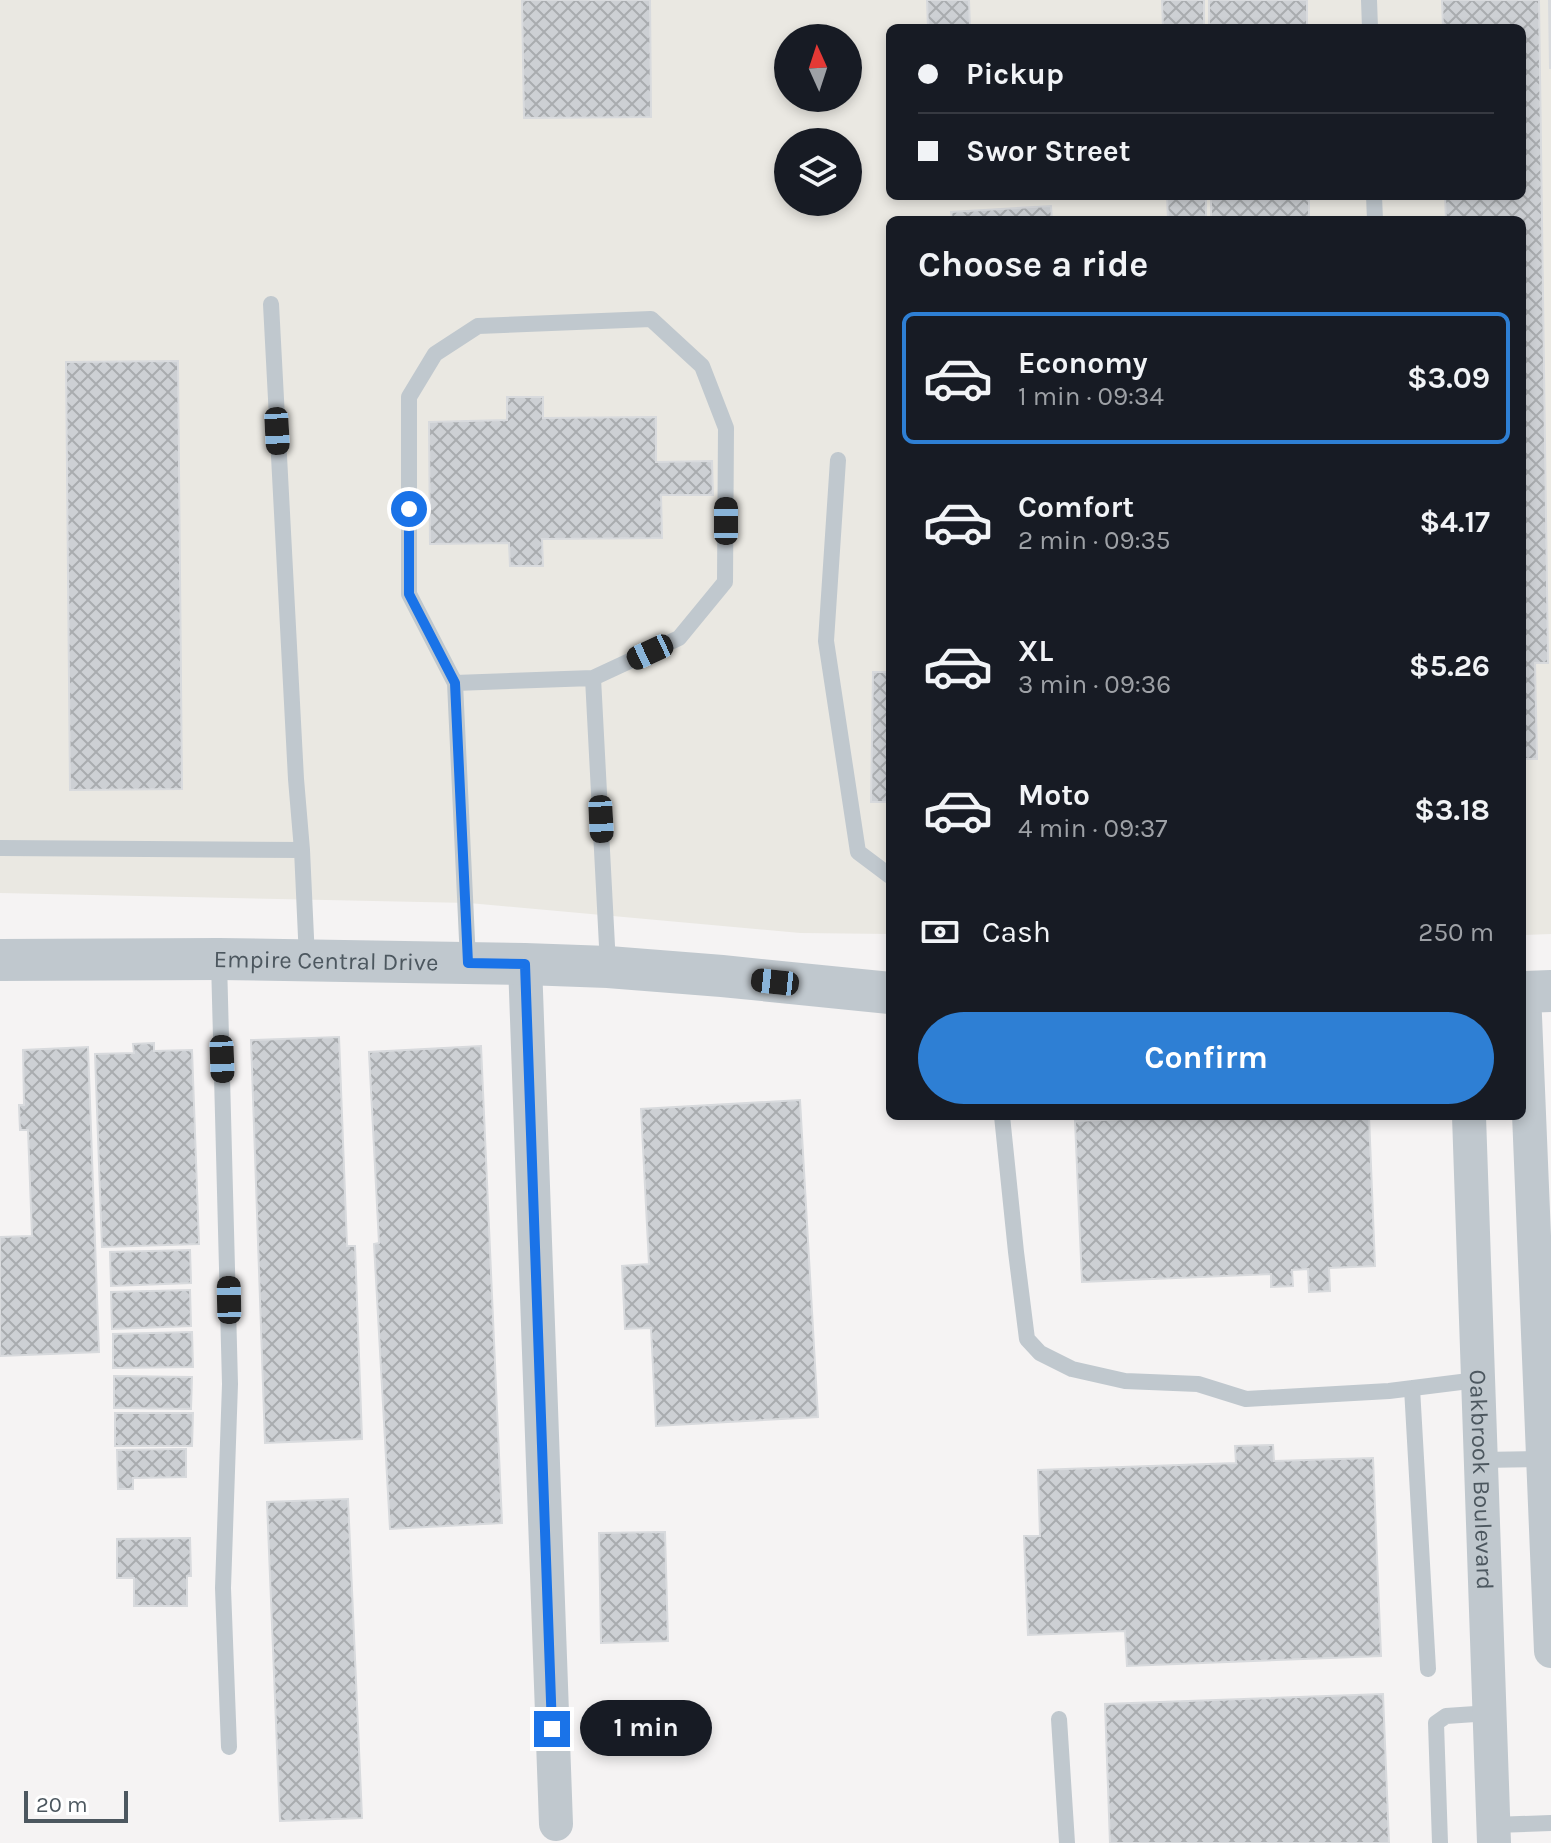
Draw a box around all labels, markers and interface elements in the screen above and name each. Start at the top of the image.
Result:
north arrow [774,24,862,112]
map controls [774,24,862,216]
text: Pickup [966,56,1064,92]
button: layers [774,128,862,216]
text: Swor Street [966,133,1131,169]
text: Choose a ride [918,243,1148,285]
icon: car [922,342,994,414]
text: Economy [1018,345,1148,381]
text: $3.09 [1407,360,1490,396]
text: 1 min · 09:34 [1018,381,1164,412]
car [264,406,290,456]
icon: car [922,486,994,558]
text: Comfort [1018,489,1134,525]
route start [391,491,427,527]
car [714,497,738,545]
text: $4.17 [1419,504,1490,540]
text: 2 min · 09:35 [1018,525,1171,556]
icon: car [922,630,994,702]
car [623,631,677,673]
text: XL [1018,633,1053,669]
text: $5.26 [1409,648,1490,684]
text: 3 min · 09:36 [1018,669,1171,700]
icon: car [922,774,994,846]
text: Moto [1018,777,1090,813]
text: $3.18 [1414,792,1490,828]
car [588,794,614,844]
text: 4 min · 09:37 [1018,813,1168,844]
icon: cash [918,910,962,954]
text: Cash [982,914,1051,950]
text: 250 m [1418,917,1494,948]
street label: Empire Central Drive [213,945,439,977]
car [750,968,800,996]
button: Confirm [918,1012,1494,1104]
car [209,1035,235,1083]
car [217,1276,241,1324]
street label: Oakbrook Boulevard [1464,1369,1499,1590]
callout: 1 min [580,1701,712,1757]
route end [534,1711,570,1747]
text: 1 min [613,1712,679,1743]
scale bar [24,1787,128,1823]
text: 20 m [36,1792,88,1818]

